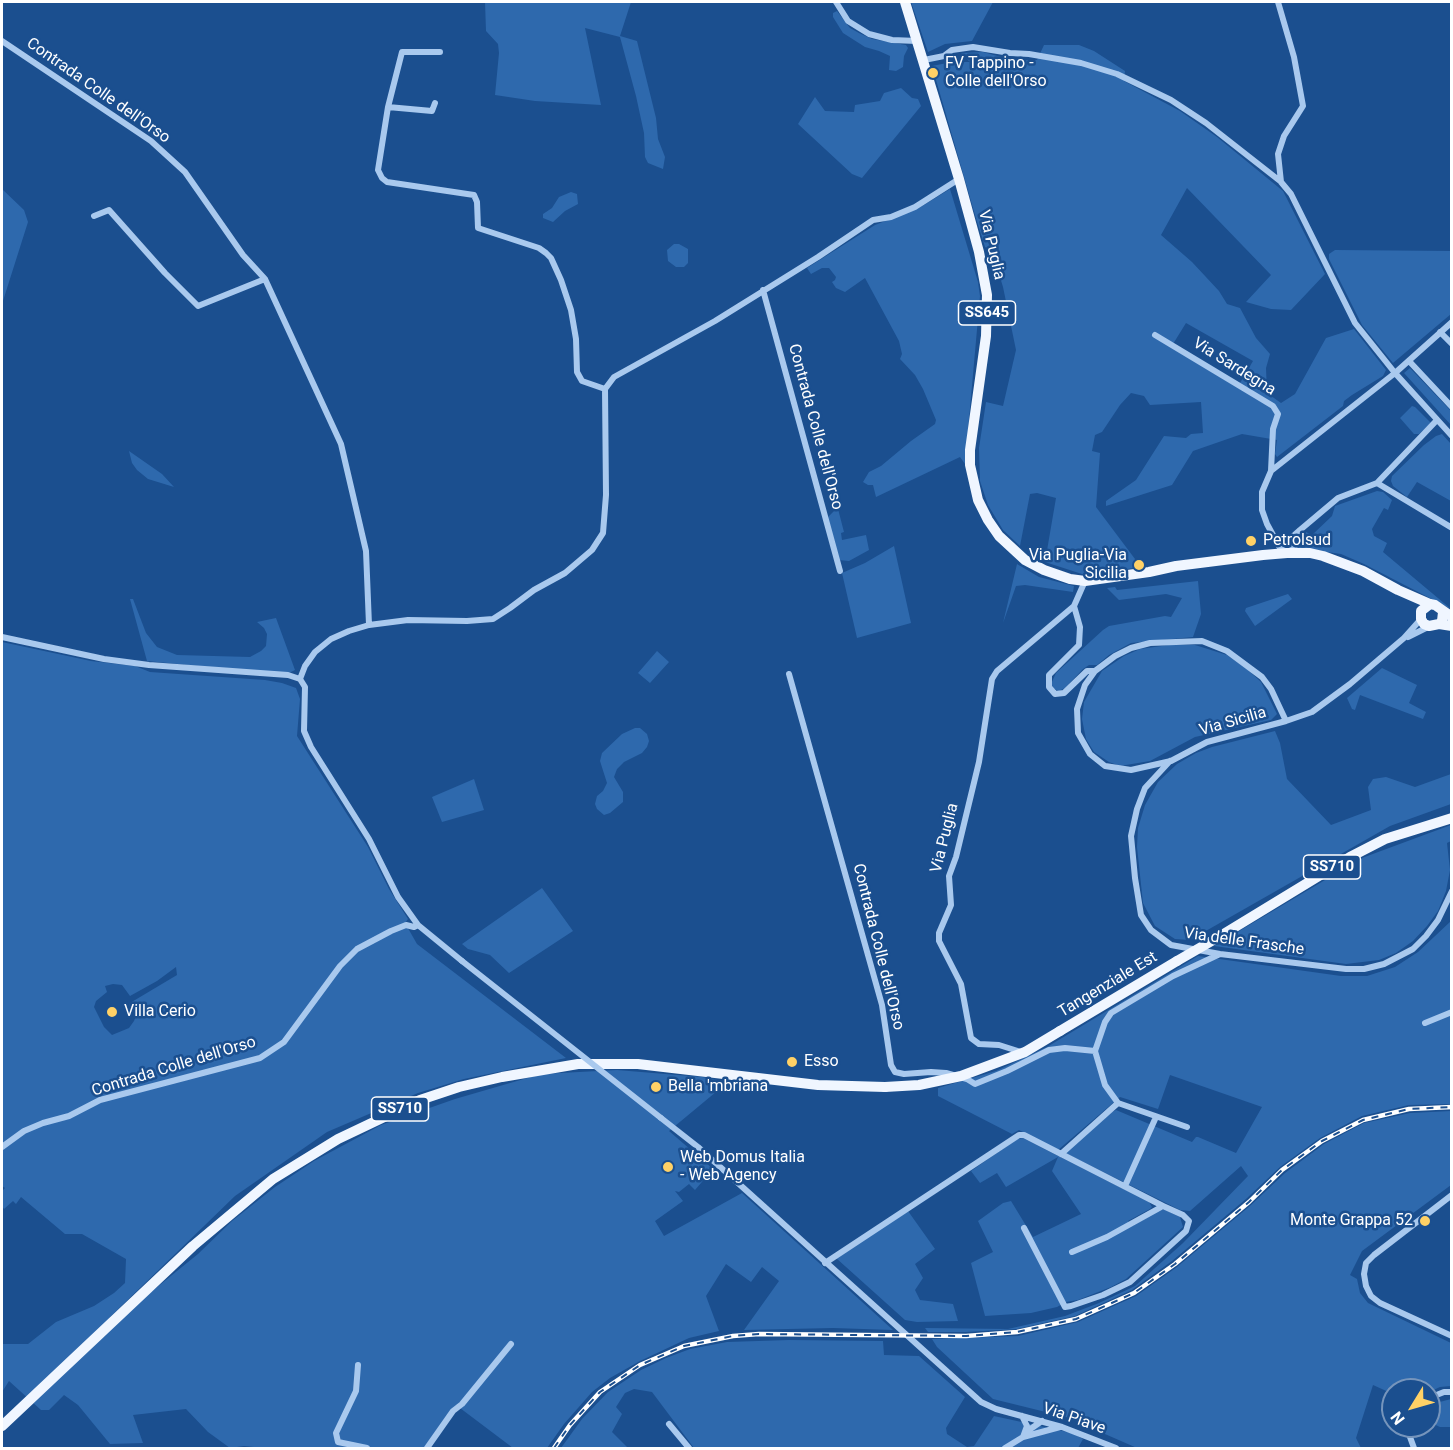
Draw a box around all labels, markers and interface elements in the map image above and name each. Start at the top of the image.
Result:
street label: Contrada Colle dell'Orso [23,34,173,148]
place label: FV Tappino - Colle dell'Orso [945,54,1047,92]
marker: FV Tappino - Colle dell'Orso [926,66,940,80]
street label: Via Puglia [974,208,1008,282]
road number: SS645 [958,301,1016,325]
street label: Via Sardegna [1189,334,1279,400]
street label: Contrada Colle dell'Orso [784,342,846,512]
place label: Petrolsud [1263,531,1331,551]
marker: Petrolsud [1244,534,1258,548]
place label: Via Puglia-Via Sicilia [1029,546,1127,584]
marker: Via Puglia-Via Sicilia [1132,558,1146,572]
street label: Via Sicilia [1197,703,1269,741]
street label: Via Puglia [927,801,963,875]
road number: SS710 [1304,855,1360,879]
street label: Contrada Colle dell'Orso [848,862,908,1032]
street label: Via delle Frasche [1183,924,1305,960]
street label: Tangenziale Est [1055,948,1161,1022]
place label: Villa Cerio [124,1002,196,1022]
marker: Villa Cerio [105,1005,119,1019]
street label: Contrada Colle dell'Orso [90,1033,258,1101]
place label: Esso [804,1052,839,1072]
marker: Esso [785,1055,799,1069]
place label: Bella 'mbriana [668,1077,768,1097]
marker: Bella 'mbriana [649,1080,663,1094]
road number: SS710 [372,1097,428,1121]
place label: Web Domus Italia - Web Agency [680,1148,805,1186]
marker: Web Domus Italia - Web Agency [661,1160,675,1174]
place label: Monte Grappa 52 [1290,1211,1413,1231]
marker: Monte Grappa 52 [1418,1214,1432,1228]
north arrow [1381,1378,1441,1438]
street label: Via Piave [1040,1399,1108,1439]
text: N [1387,1408,1409,1428]

